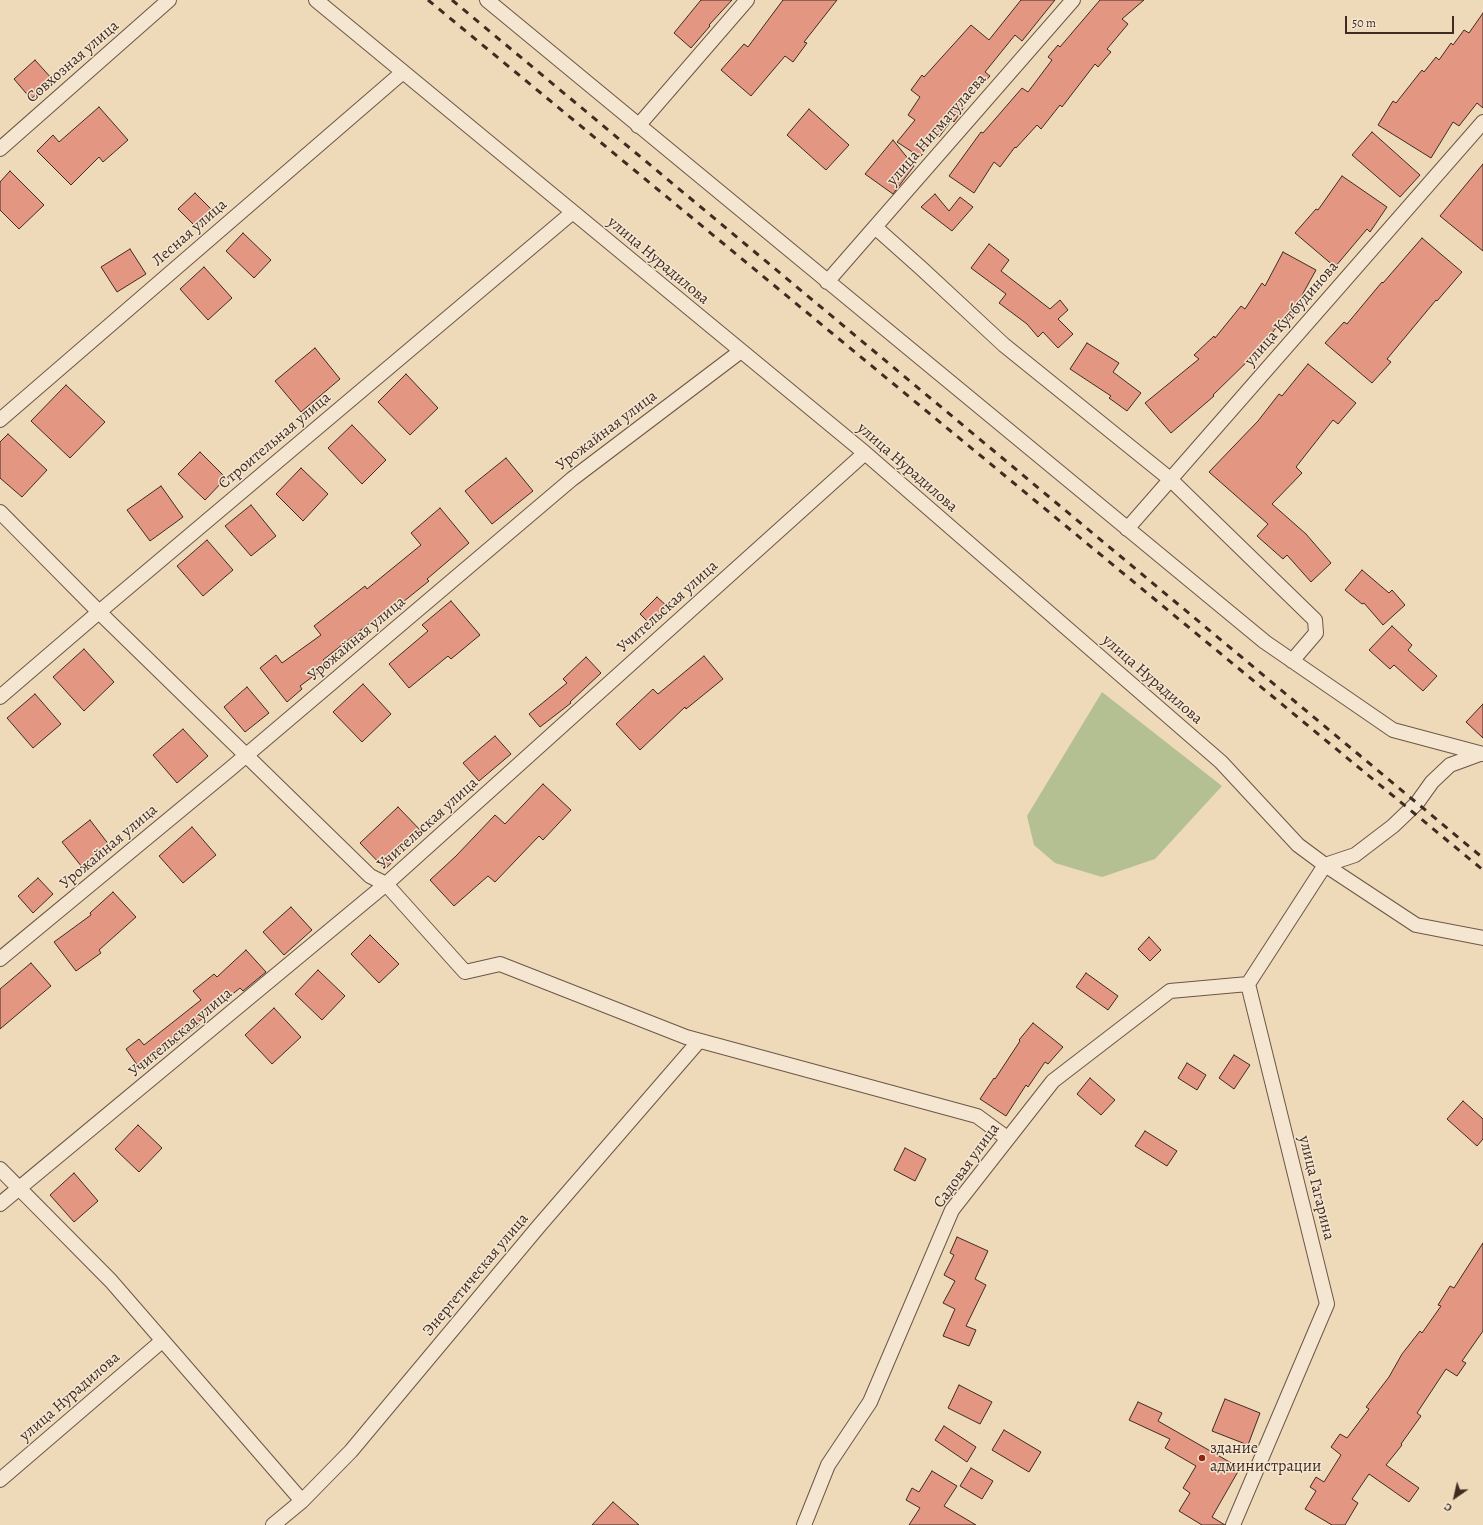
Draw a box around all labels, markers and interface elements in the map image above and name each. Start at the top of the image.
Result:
scale bar [1347,8,1456,34]
text: 50 m [1352,15,1376,31]
street label: Совхозная улица [23,17,123,107]
street label: улица Нигматулаева [883,70,991,190]
street label: Лесная улица [149,195,231,271]
street label: улица Нурадилова [603,213,713,309]
street label: улица Кутбудинова [1241,257,1343,371]
street label: Урожайная улица [553,387,661,475]
street label: Строительная улица [215,388,335,494]
street label: улица Нурадилова [853,419,961,517]
street label: Учительская улица [614,557,722,657]
street label: Урожайная улица [304,593,410,685]
street label: улица Нурадилова [1098,631,1206,729]
street label: Учительская улица [374,774,482,874]
street label: Урожайная улица [56,801,162,893]
street label: Учительская улица [125,984,237,1082]
street label: Садовая улица [930,1120,1004,1212]
street label: улица Гагарина [1294,1134,1338,1242]
street label: Энергетическая улица [419,1210,533,1340]
street label: улица Нурадилова [16,1348,124,1446]
place label: здание администрации [1210,1439,1321,1477]
marker: здание администрации [1197,1453,1207,1463]
north arrow [1435,1477,1475,1517]
text: С [1441,1499,1455,1515]

